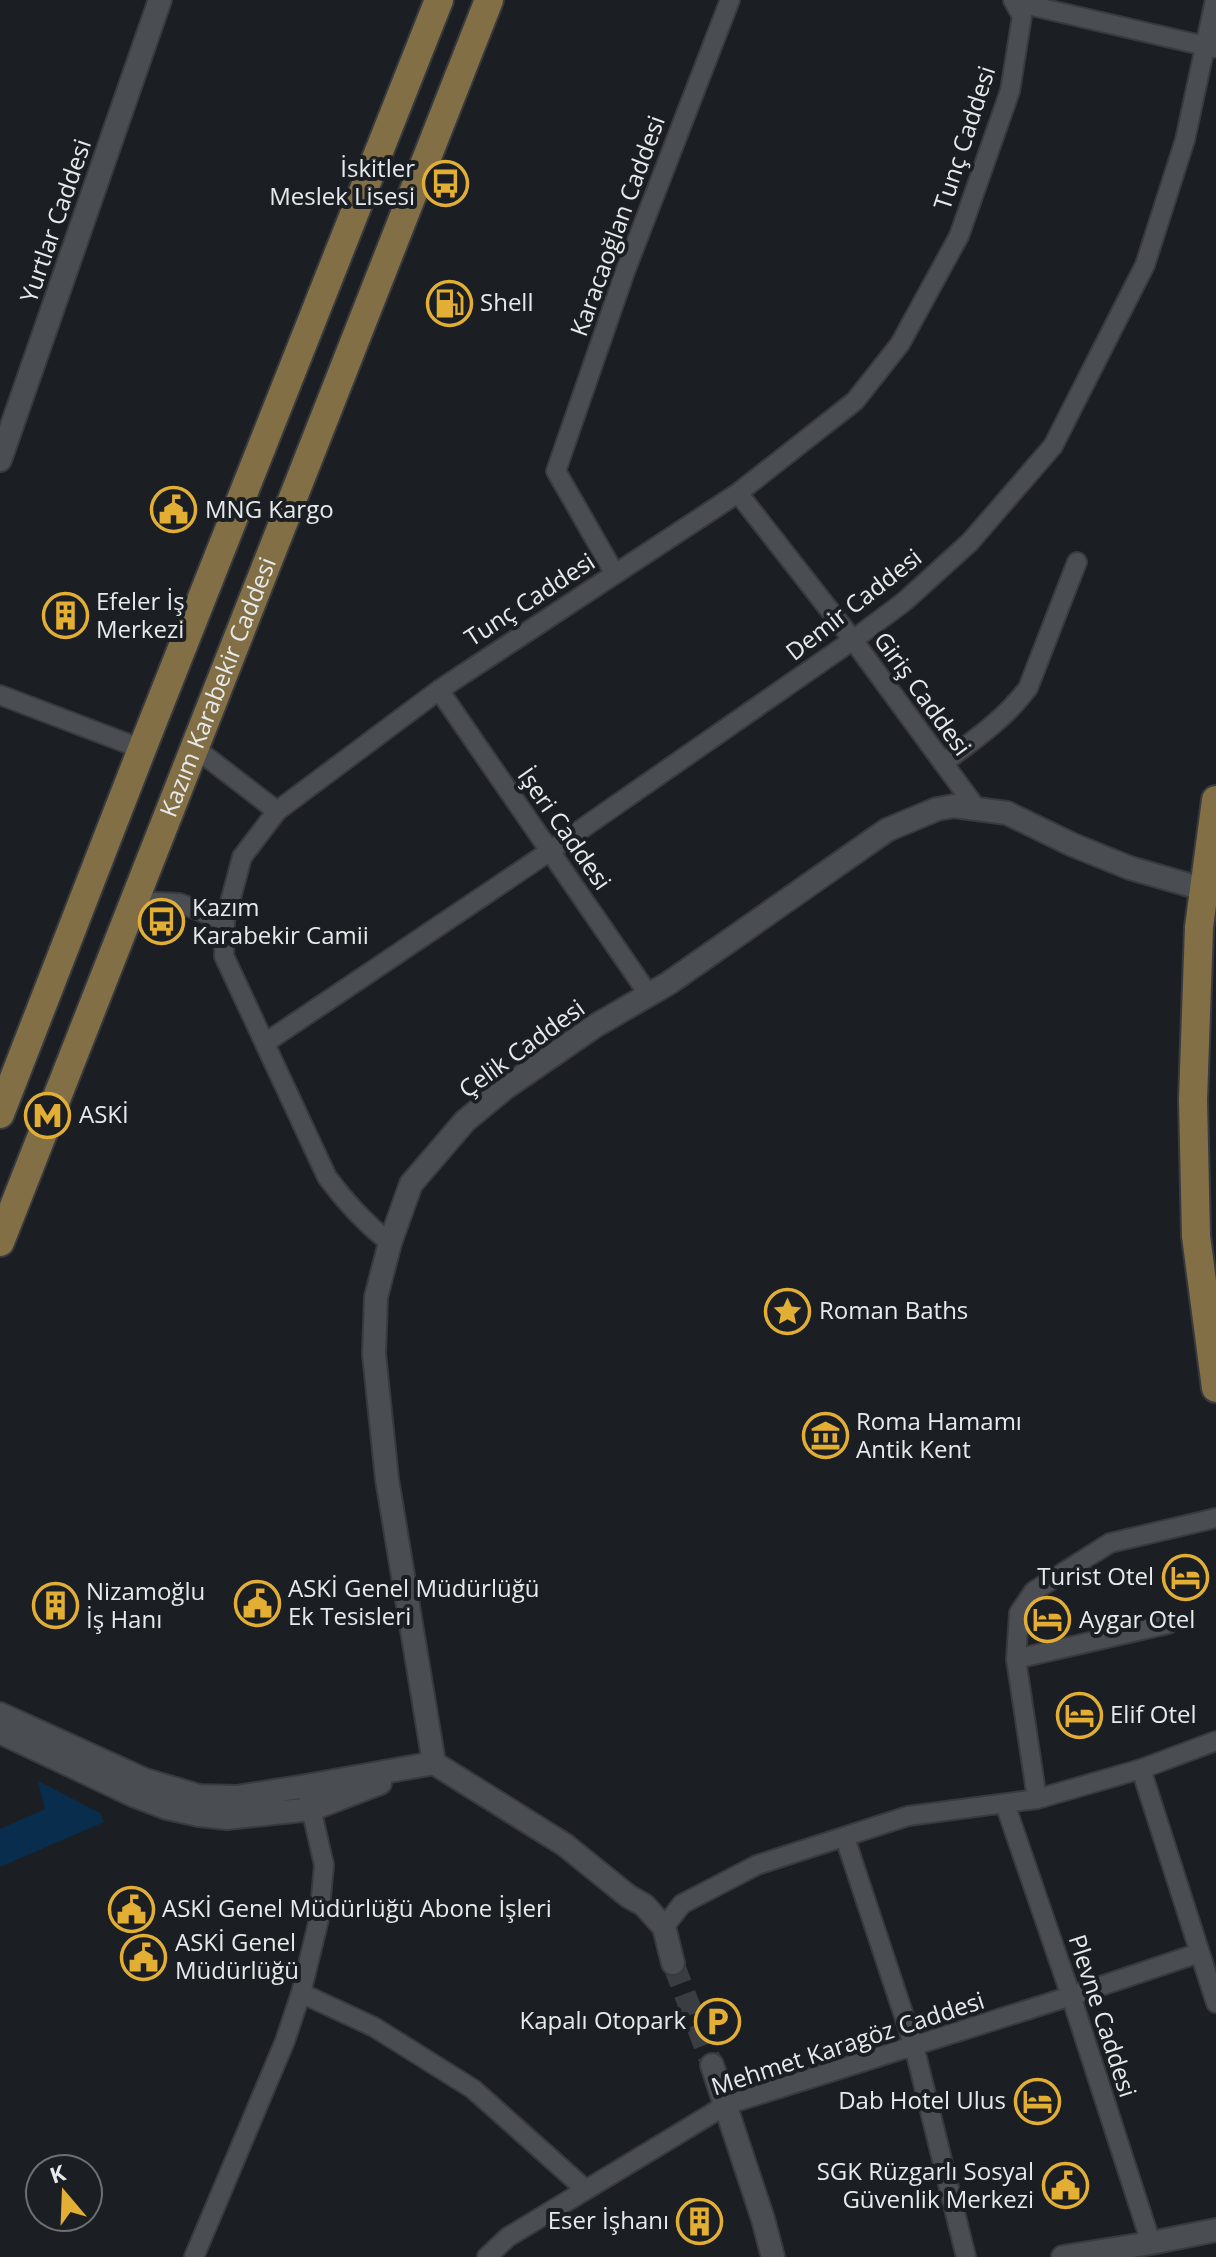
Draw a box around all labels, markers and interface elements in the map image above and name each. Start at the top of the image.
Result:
street label: Tunç Caddesi [925,61,1002,214]
street label: Karacaoğlan Caddesi [561,111,672,340]
street label: Yurtlar Caddesi [11,134,98,307]
place label: İskitler Meslek Lisesi [269,151,415,212]
bus stop icon: İskitler Meslek Lisesi [422,159,470,207]
fuel station icon: Shell [425,279,473,327]
place label: Shell [480,285,533,318]
public building icon: MNG Kargo [150,486,198,534]
place label: MNG Kargo [205,492,334,525]
street label: Demir Caddesi [778,540,928,667]
street label: Tunç Caddesi [458,544,601,653]
street label: Kazım Karabekir Caddesi [151,552,283,822]
place label: Efeler İş Merkezi [96,584,185,645]
building icon: Efeler İş Merkezi [41,592,89,640]
street label: Giriş Caddesi [867,624,979,762]
street label: İşeri Caddesi [511,760,620,896]
place label: Kazım Karabekir Camii [192,890,369,951]
bus stop icon: Kazım Karabekir Camii [137,898,185,946]
street label: Çelik Caddesi [451,991,591,1105]
metro station icon: ASKİ [24,1091,72,1139]
place label: ASKİ [79,1097,129,1130]
place icon: Roman Baths [764,1287,812,1335]
place label: Roman Baths [819,1293,968,1326]
place label: Roma Hamamı Antik Kent [856,1404,1022,1465]
museum icon: Roma Hamamı Antik Kent [801,1412,849,1460]
hotel icon: Turist Otel [1161,1553,1209,1601]
place label: Turist Otel [1037,1559,1154,1592]
place label: ASKİ Genel Müdürlüğü Ek Tesisleri [288,1571,539,1632]
place label: Nizamoğlu İş Hanı [86,1574,205,1635]
public building icon: ASKİ Genel Müdürlüğü Ek Tesisleri [233,1579,281,1627]
building icon: Nizamoğlu İş Hanı [31,1582,79,1630]
hotel icon: Aygar Otel [1024,1596,1072,1644]
place label: Aygar Otel [1079,1602,1195,1635]
hotel icon: Elif Otel [1055,1691,1103,1739]
place label: Elif Otel [1110,1697,1197,1730]
public building icon: ASKİ Genel Müdürlüğü Abone İşleri [107,1885,155,1933]
place label: ASKİ Genel Müdürlüğü Abone İşleri [162,1891,552,1924]
place label: ASKİ Genel Müdürlüğü [175,1925,299,1986]
street label: Plevne Caddesi [1062,1930,1145,2101]
public building icon: ASKİ Genel Müdürlüğü [120,1933,168,1981]
street label: Mehmet Karagöz Caddesi [707,1983,988,2102]
parking icon: Kapalı Otopark [693,1997,741,2045]
place label: Kapalı Otopark [520,2003,686,2036]
hotel icon: Dab Hotel Ulus [1013,2077,1061,2125]
place label: Dab Hotel Ulus [838,2083,1006,2116]
north arrow [24,2153,104,2233]
place label: SGK Rüzgarlı Sosyal Güvenlik Merkezi [817,2154,1034,2215]
text: K [45,2156,69,2190]
public building icon: SGK Rüzgarlı Sosyal Güvenlik Merkezi [1041,2162,1089,2210]
building icon: Eser İşhanı [676,2197,724,2245]
place label: Eser İşhanı [548,2203,669,2236]

